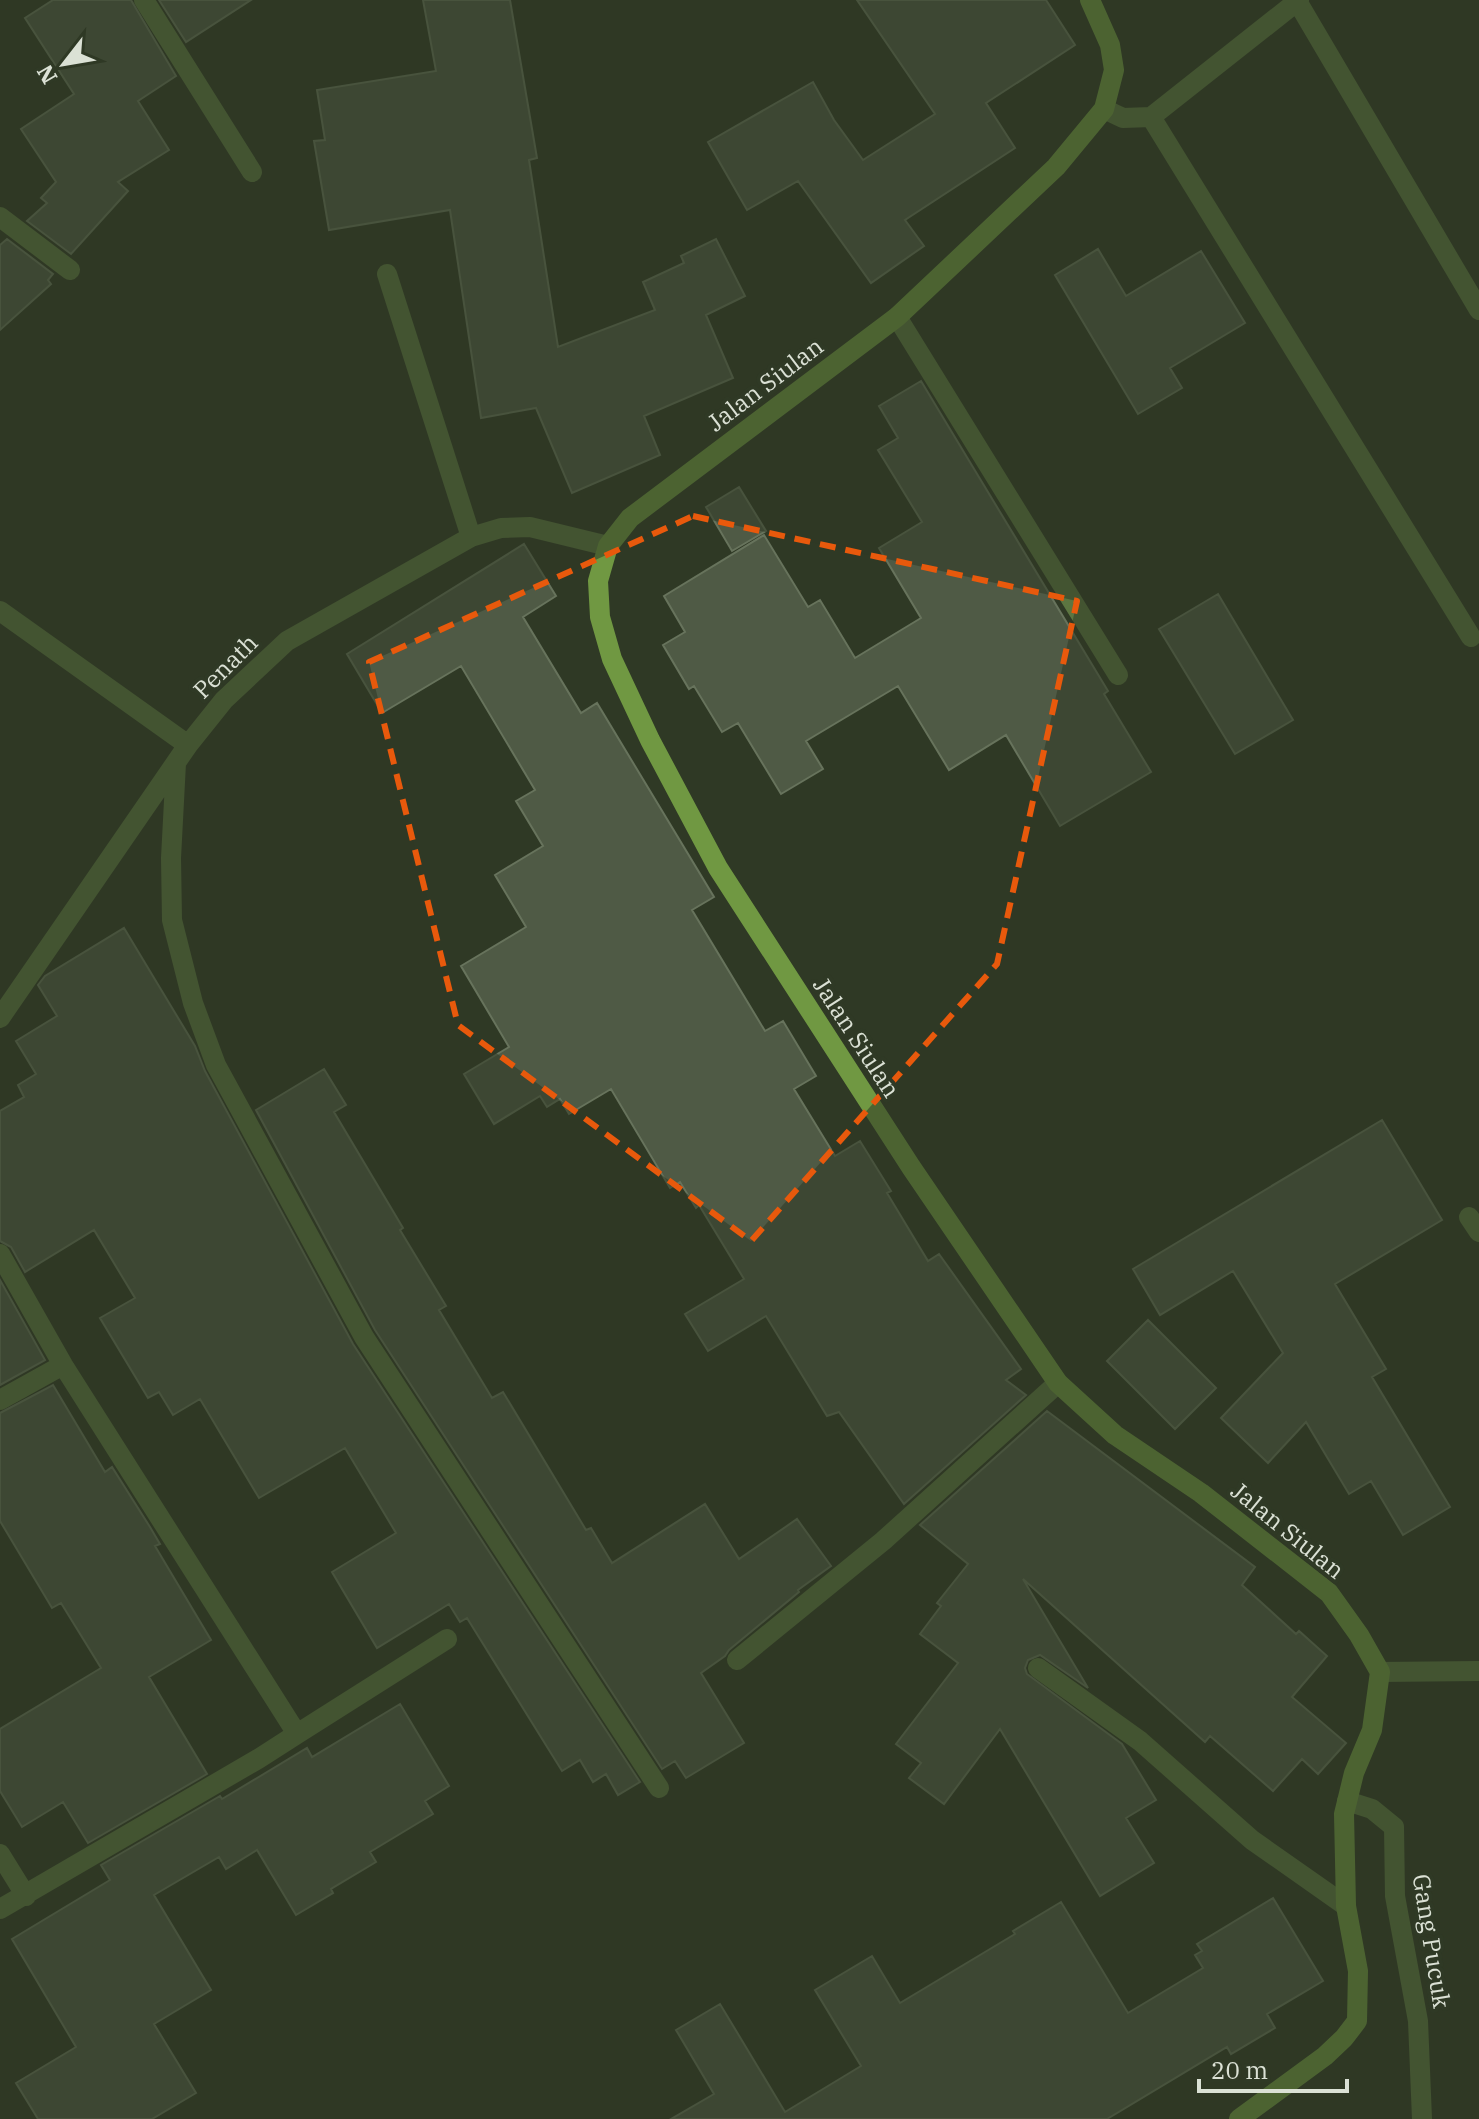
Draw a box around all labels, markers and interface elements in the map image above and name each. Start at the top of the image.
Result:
north arrow [24,24,104,104]
text: N [30,60,63,89]
street label: Jalan Siulan [701,330,829,438]
street label: Penath [186,627,264,705]
street label: Jalan Siulan [806,971,908,1103]
street label: Jalan Siulan [1225,1474,1351,1586]
street label: Gang Pucuk [1406,1871,1458,2011]
scale bar [1199,2043,1347,2093]
text: 20 m [1211,2054,1268,2086]

